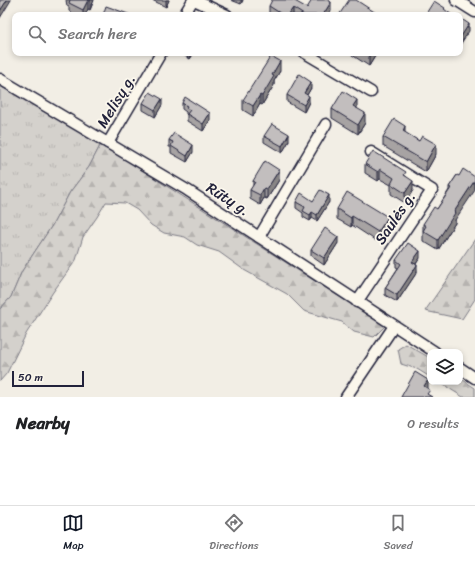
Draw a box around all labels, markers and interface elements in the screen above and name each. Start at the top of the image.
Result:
search box [12,12,463,56]
text: Search here [58,21,137,47]
icon: search [26,23,48,45]
street label: Melisų g. [90,69,142,133]
street label: Rūtų g. [201,175,255,223]
street label: Saulės g. [367,186,423,250]
map controls [427,349,463,385]
button: layers [427,349,463,385]
text: 50 m [18,368,43,387]
scale bar [12,369,84,388]
text: Nearby [16,408,70,438]
text: 0 results [407,412,459,435]
tab: Map [62,512,84,555]
tab: Directions [209,512,259,555]
tab: Saved [384,512,413,555]

